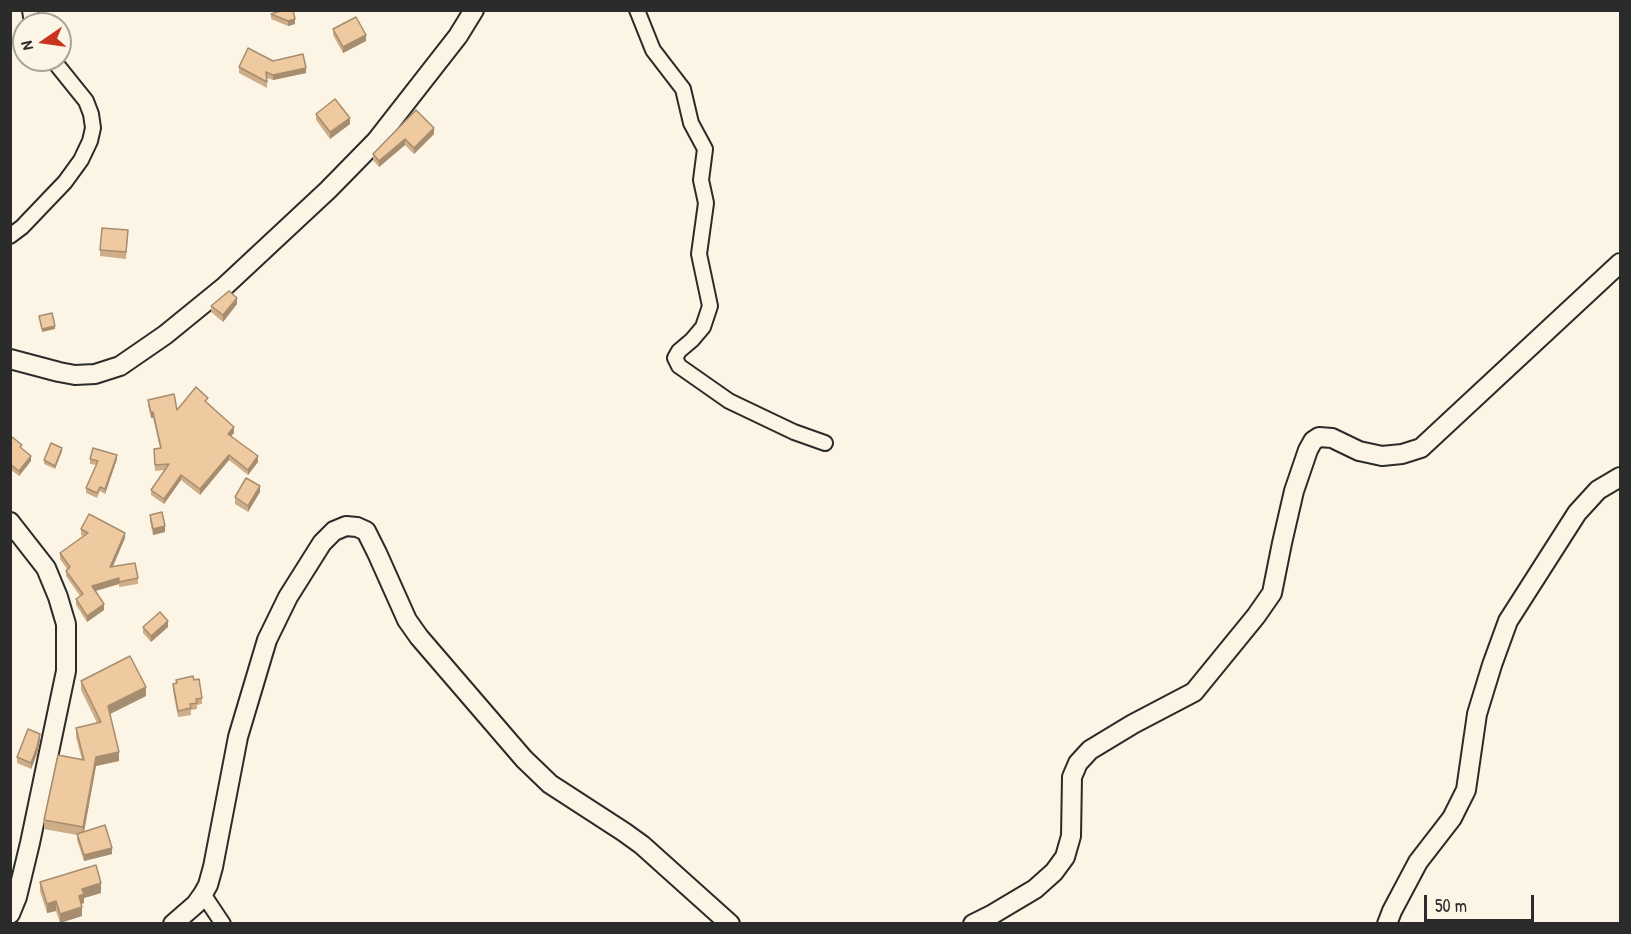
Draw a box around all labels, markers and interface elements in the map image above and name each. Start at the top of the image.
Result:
north arrow [12,12,72,72]
text: N [15,39,38,52]
scale bar [1427,883,1536,921]
text: 50 m [1435,893,1467,918]

